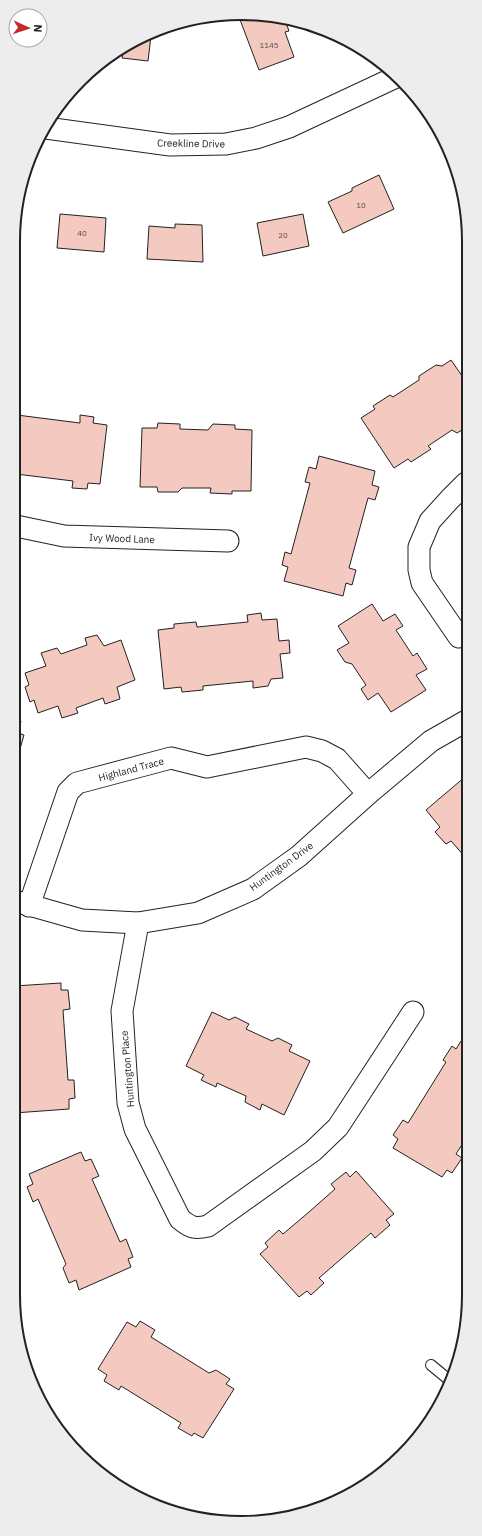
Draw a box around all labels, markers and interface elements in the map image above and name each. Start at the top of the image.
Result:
north arrow [8,8,48,48]
text: N [31,24,45,33]
house number: 1145 [259,40,279,50]
street label: Creekline Drive [157,136,226,151]
house number: 10 [356,200,366,210]
house number: 40 [77,228,87,238]
house number: 20 [278,230,288,240]
street label: Ivy Wood Lane [89,531,156,546]
street label: Highland Trace [97,754,166,784]
street label: Huntington Drive [247,839,316,894]
street label: Huntington Place [118,1029,137,1108]

